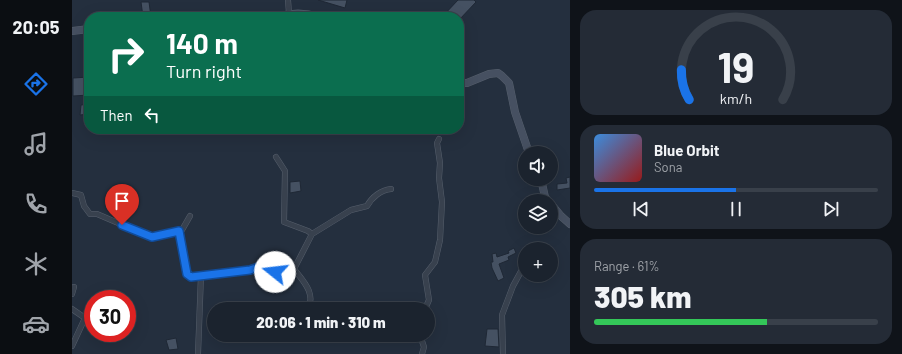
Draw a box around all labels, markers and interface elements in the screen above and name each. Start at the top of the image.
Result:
text: 20:05 [13,16,59,38]
text: 140 m [166,26,238,60]
icon: right [100,28,152,80]
text: 19 [718,41,754,91]
text: Turn right [166,60,242,82]
icon: directions [22,70,50,98]
text: km/h [720,90,752,107]
icon: left [141,104,163,126]
text: Then [100,106,133,124]
icon: music [22,130,50,158]
text: Blue Orbit [654,141,719,159]
map controls [518,146,558,282]
button: sound [518,146,558,186]
text: Sona [654,159,682,175]
pin [105,184,139,225]
icon: phone [22,190,50,218]
icon: arrive [111,190,133,212]
button: layers [518,194,558,234]
icon: previous [630,198,652,220]
icon: pause [725,198,747,220]
icon: next [820,198,842,220]
button: + [518,242,558,282]
icon: climate [22,250,50,278]
position arrow [254,251,296,293]
text: Range · 61% [594,258,659,274]
text: 305 km [594,278,692,314]
speed limit sign: 30 [84,290,136,342]
icon: car [22,310,50,338]
text: 20:06 · 1 min · 310 m [256,313,386,331]

